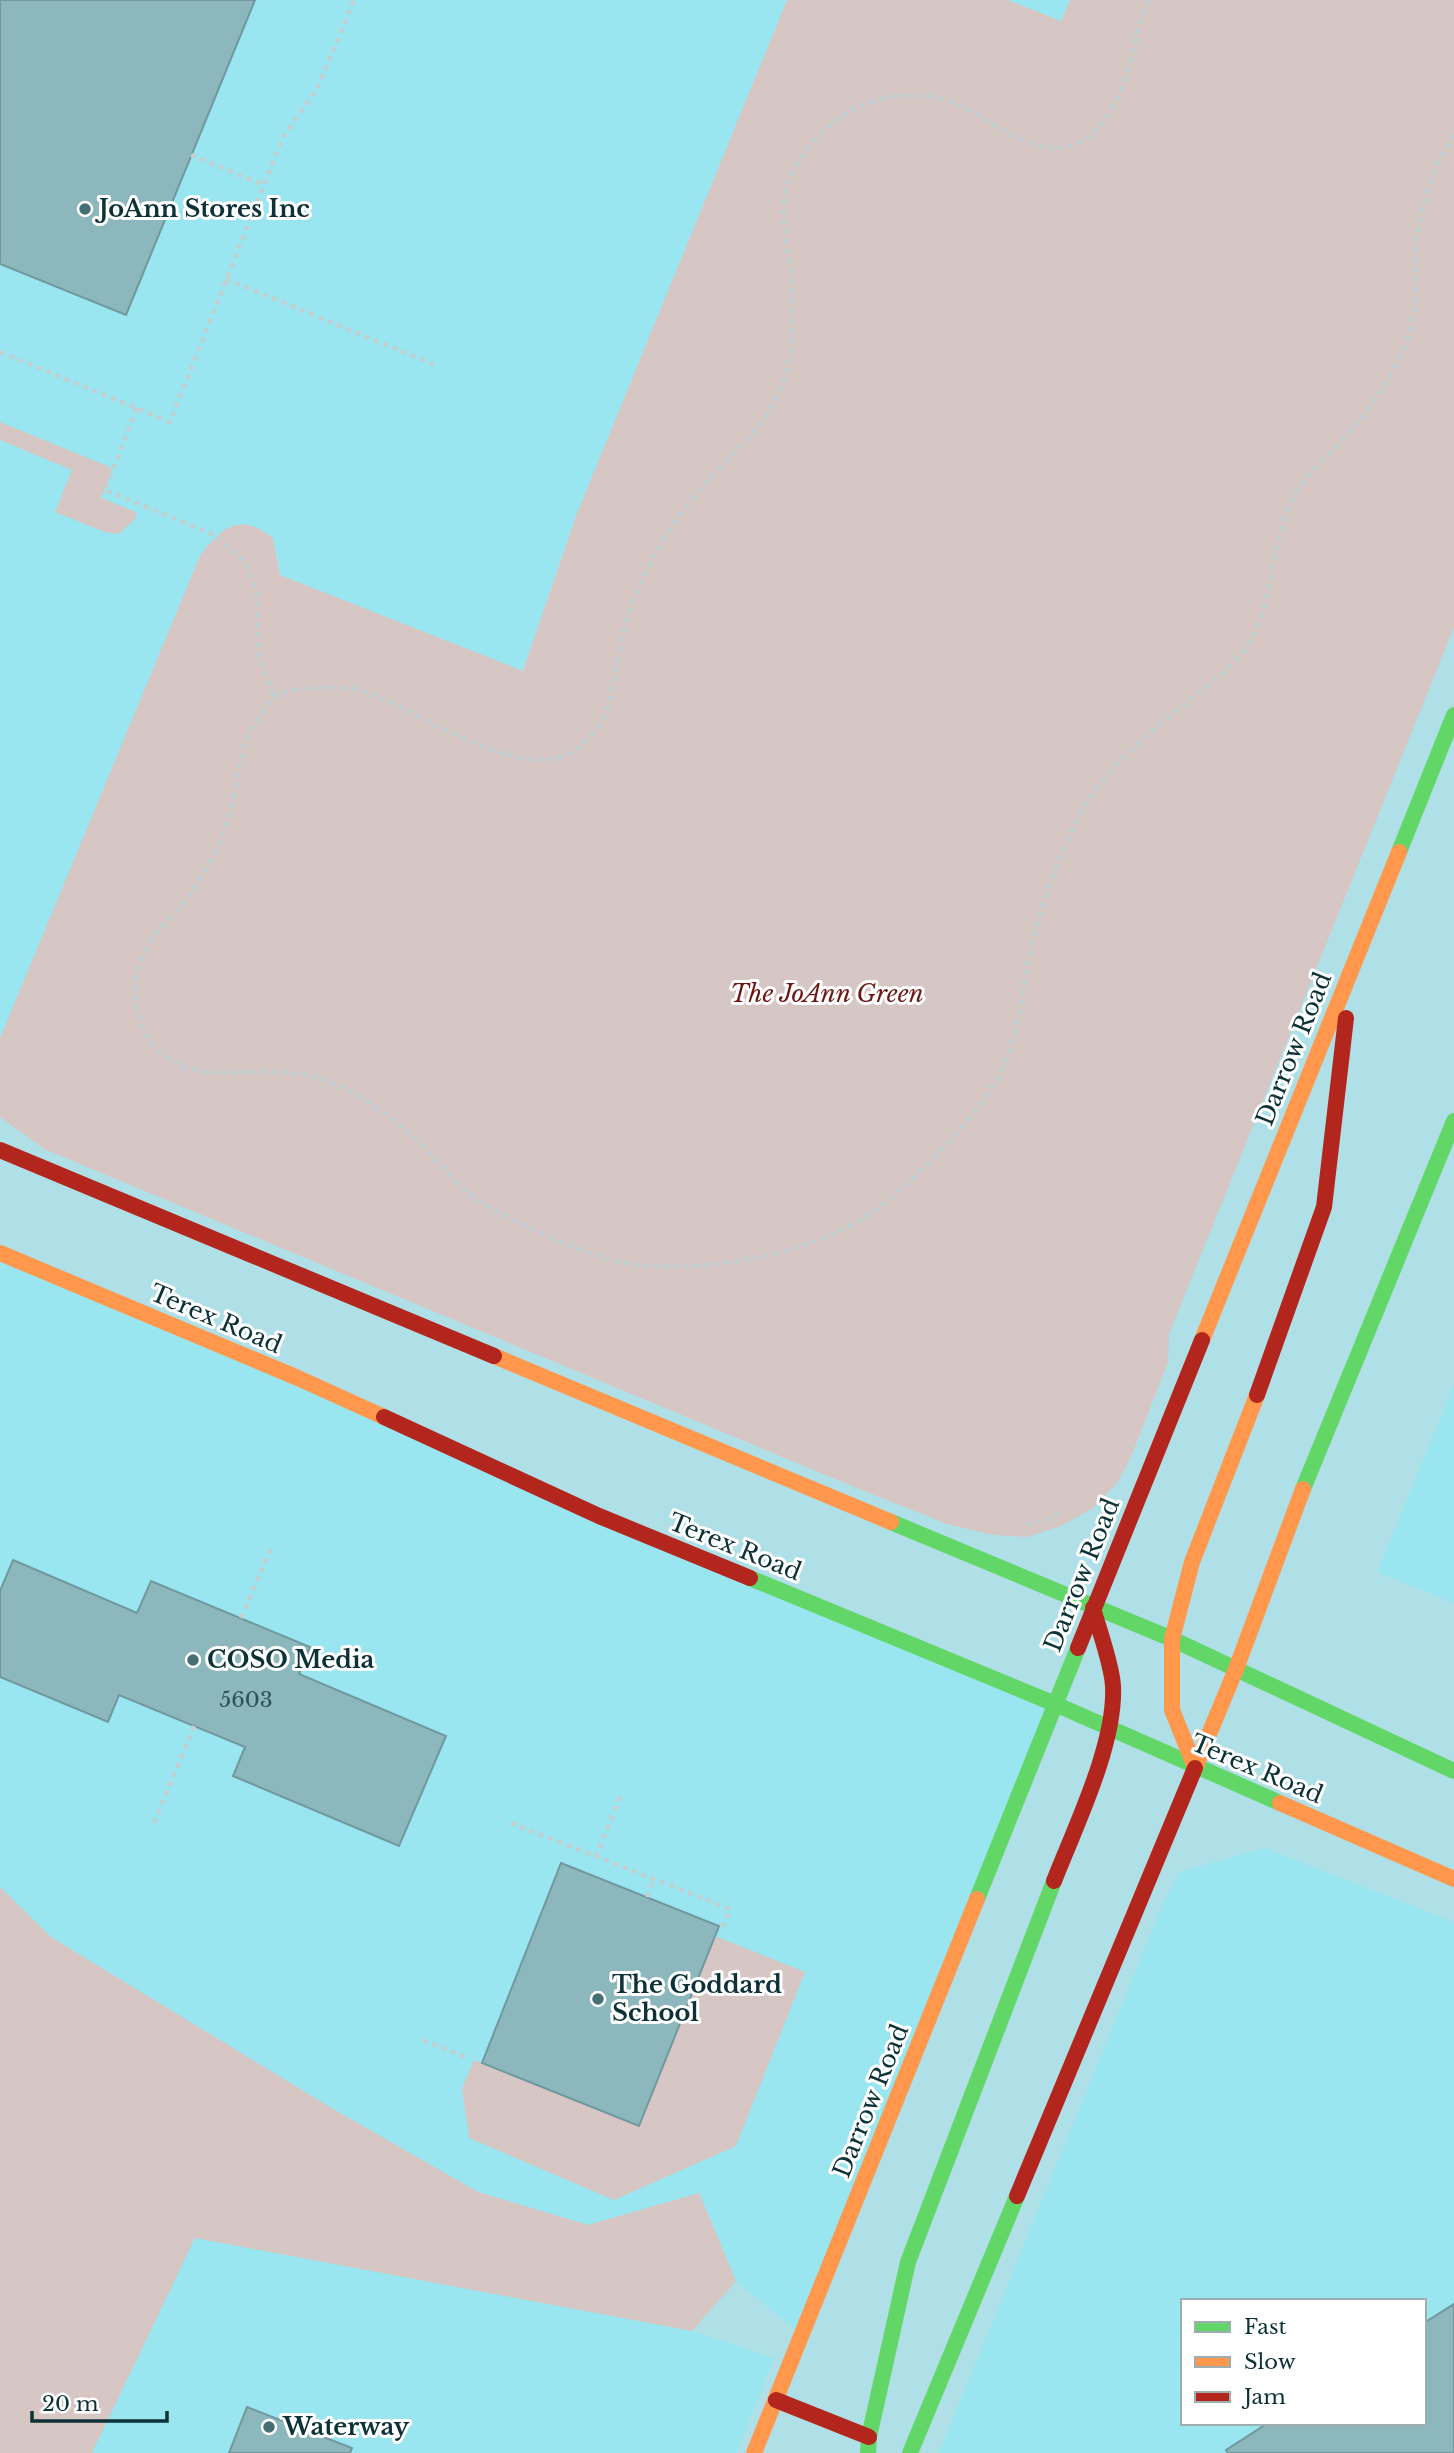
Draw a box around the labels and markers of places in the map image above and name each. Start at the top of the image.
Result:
place label: JoAnn Stores Inc [94,194,310,223]
marker: JoAnn Stores Inc [77,201,93,217]
place label: COSO Media [207,1645,375,1674]
marker: COSO Media [185,1652,201,1668]
place label: The Goddard School [612,1970,782,2027]
marker: The Goddard School [590,1991,606,2007]
place label: Waterway [282,2412,410,2441]
marker: Waterway [261,2419,277,2435]

